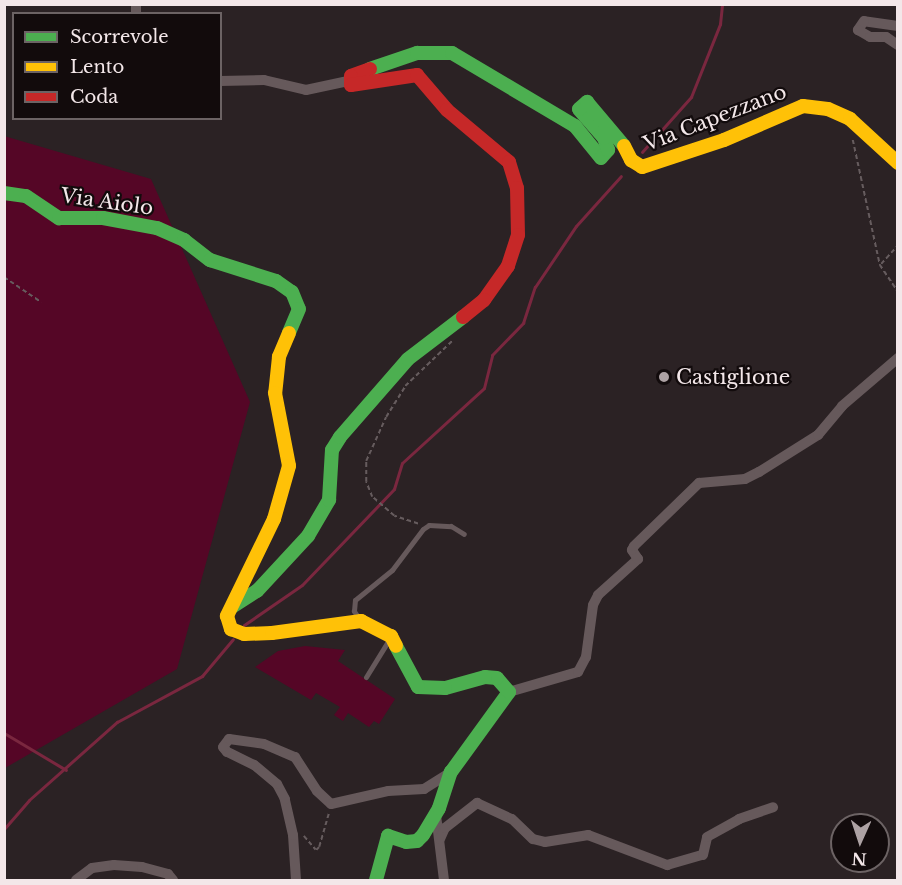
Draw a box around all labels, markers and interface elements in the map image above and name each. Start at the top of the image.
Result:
legend [12,12,222,120]
text: Scorrevole [70,26,169,48]
text: Lento [70,56,124,78]
street label: Via Capezzano [640,80,790,156]
text: Coda [70,86,118,108]
street label: Via Aiolo [59,184,155,220]
place label: Castiglione [676,365,790,389]
marker: Castiglione [657,370,671,384]
north arrow [830,813,890,873]
text: N [851,849,867,869]

